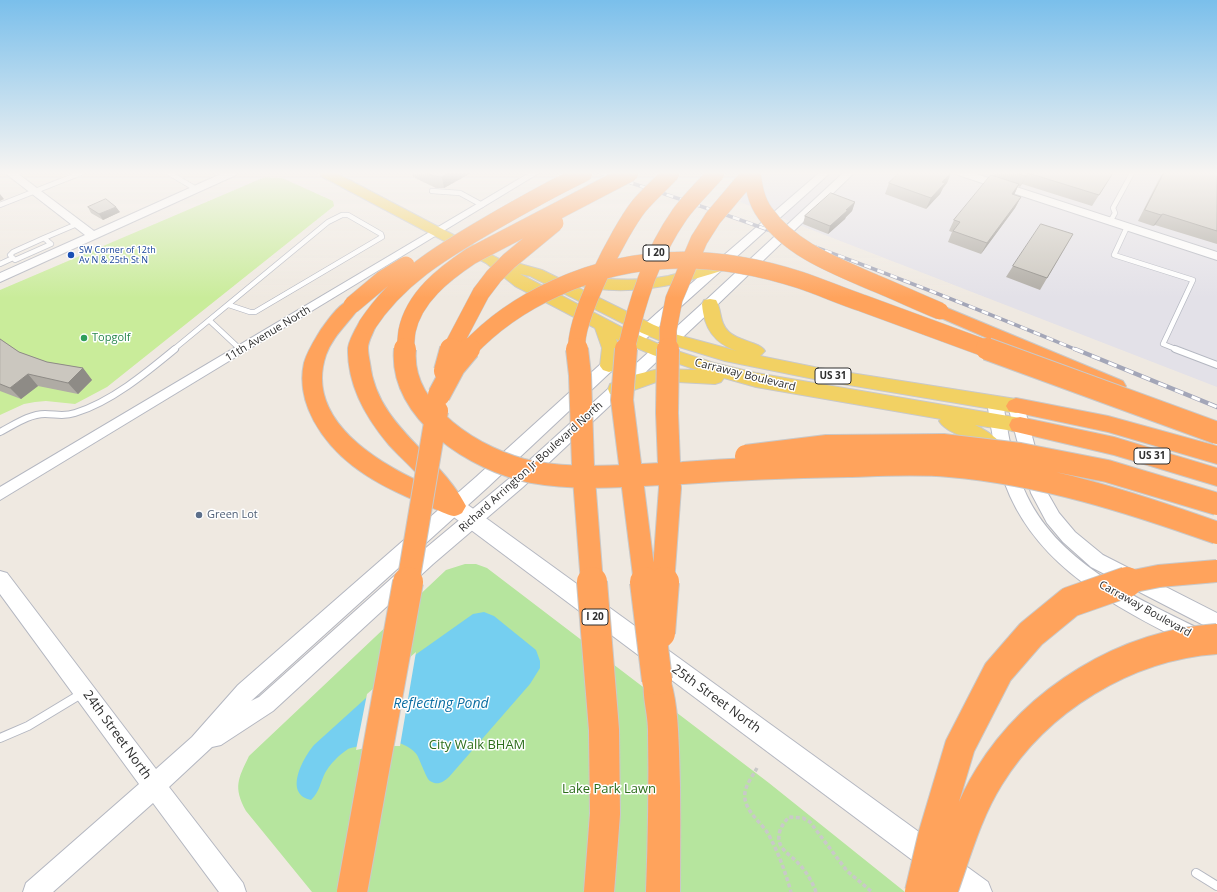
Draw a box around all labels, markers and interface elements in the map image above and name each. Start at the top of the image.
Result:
place label: SW Corner of 12th Av N & 25th St N [79,245,156,266]
road number: I 20 [643,245,669,261]
marker: SW Corner of 12th Av N & 25th St N [66,250,76,260]
street label: 11th Avenue North [223,303,313,365]
place label: Topgolf [92,331,130,345]
marker: Topgolf [79,333,89,343]
street label: Carraway Boulevard [693,356,797,394]
road number: US 31 [815,368,851,384]
street label: Richard Arrington Jr Boulevard North [456,399,606,535]
road number: US 31 [1134,448,1170,464]
place label: Green Lot [207,508,258,522]
marker: Green Lot [194,510,204,520]
street label: Carraway Boulevard [1097,578,1193,640]
road number: I 20 [582,609,608,625]
street label: 25th Street North [669,662,763,736]
street label: 24th Street North [80,688,154,782]
water label: Reflecting Pond [393,696,489,712]
park label: City Walk BHAM [429,737,525,753]
park label: Lake Park Lawn [562,781,656,797]

